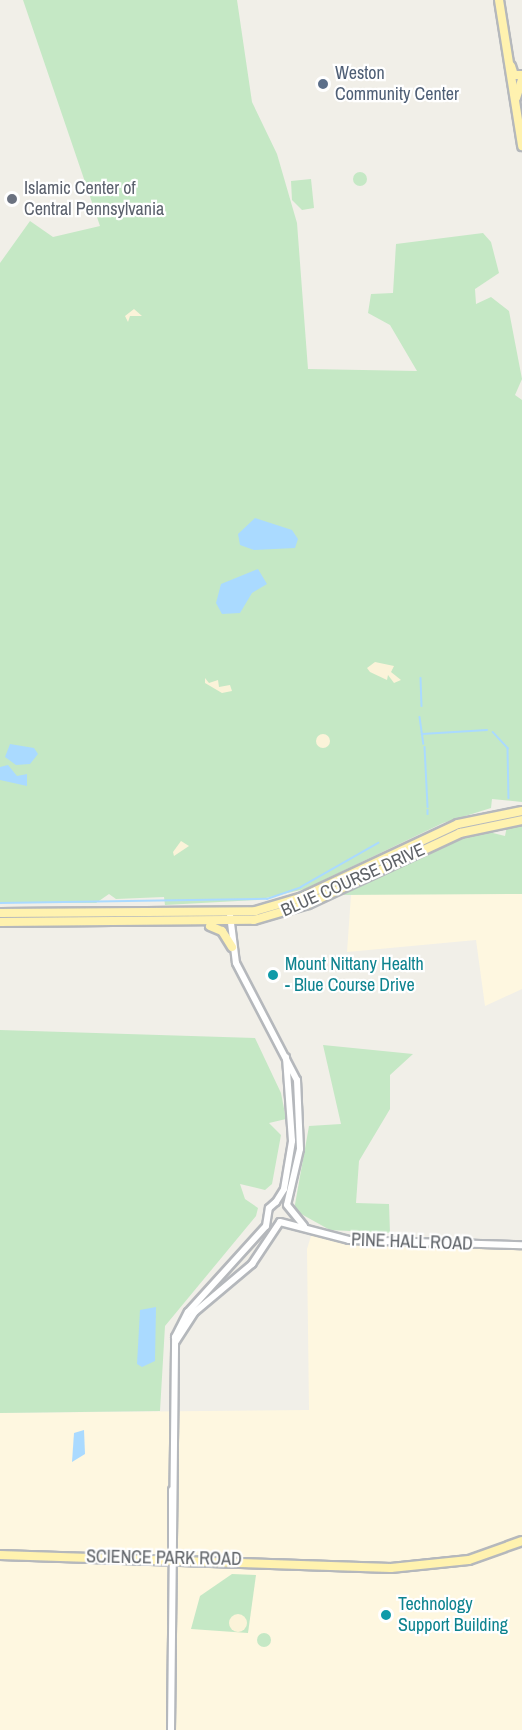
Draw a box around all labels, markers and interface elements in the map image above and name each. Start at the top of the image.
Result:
place label: Weston Community Center [335,63,459,106]
marker: Weston Community Center [316,77,330,91]
place label: Islamic Center of Central Pennsylvania [24,178,164,220]
marker: Islamic Center of Central Pennsylvania [5,192,19,206]
street label: BLUE COURSE DRIVE [278,839,428,921]
place label: Mount Nittany Health - Blue Course Drive [285,954,424,996]
marker: Mount Nittany Health - Blue Course Drive [266,968,280,982]
street label: PINE HALL ROAD [351,1229,473,1255]
street label: SCIENCE PARK ROAD [86,1546,242,1570]
place label: Technology Support Building [398,1594,508,1636]
marker: Technology Support Building [379,1608,393,1622]

